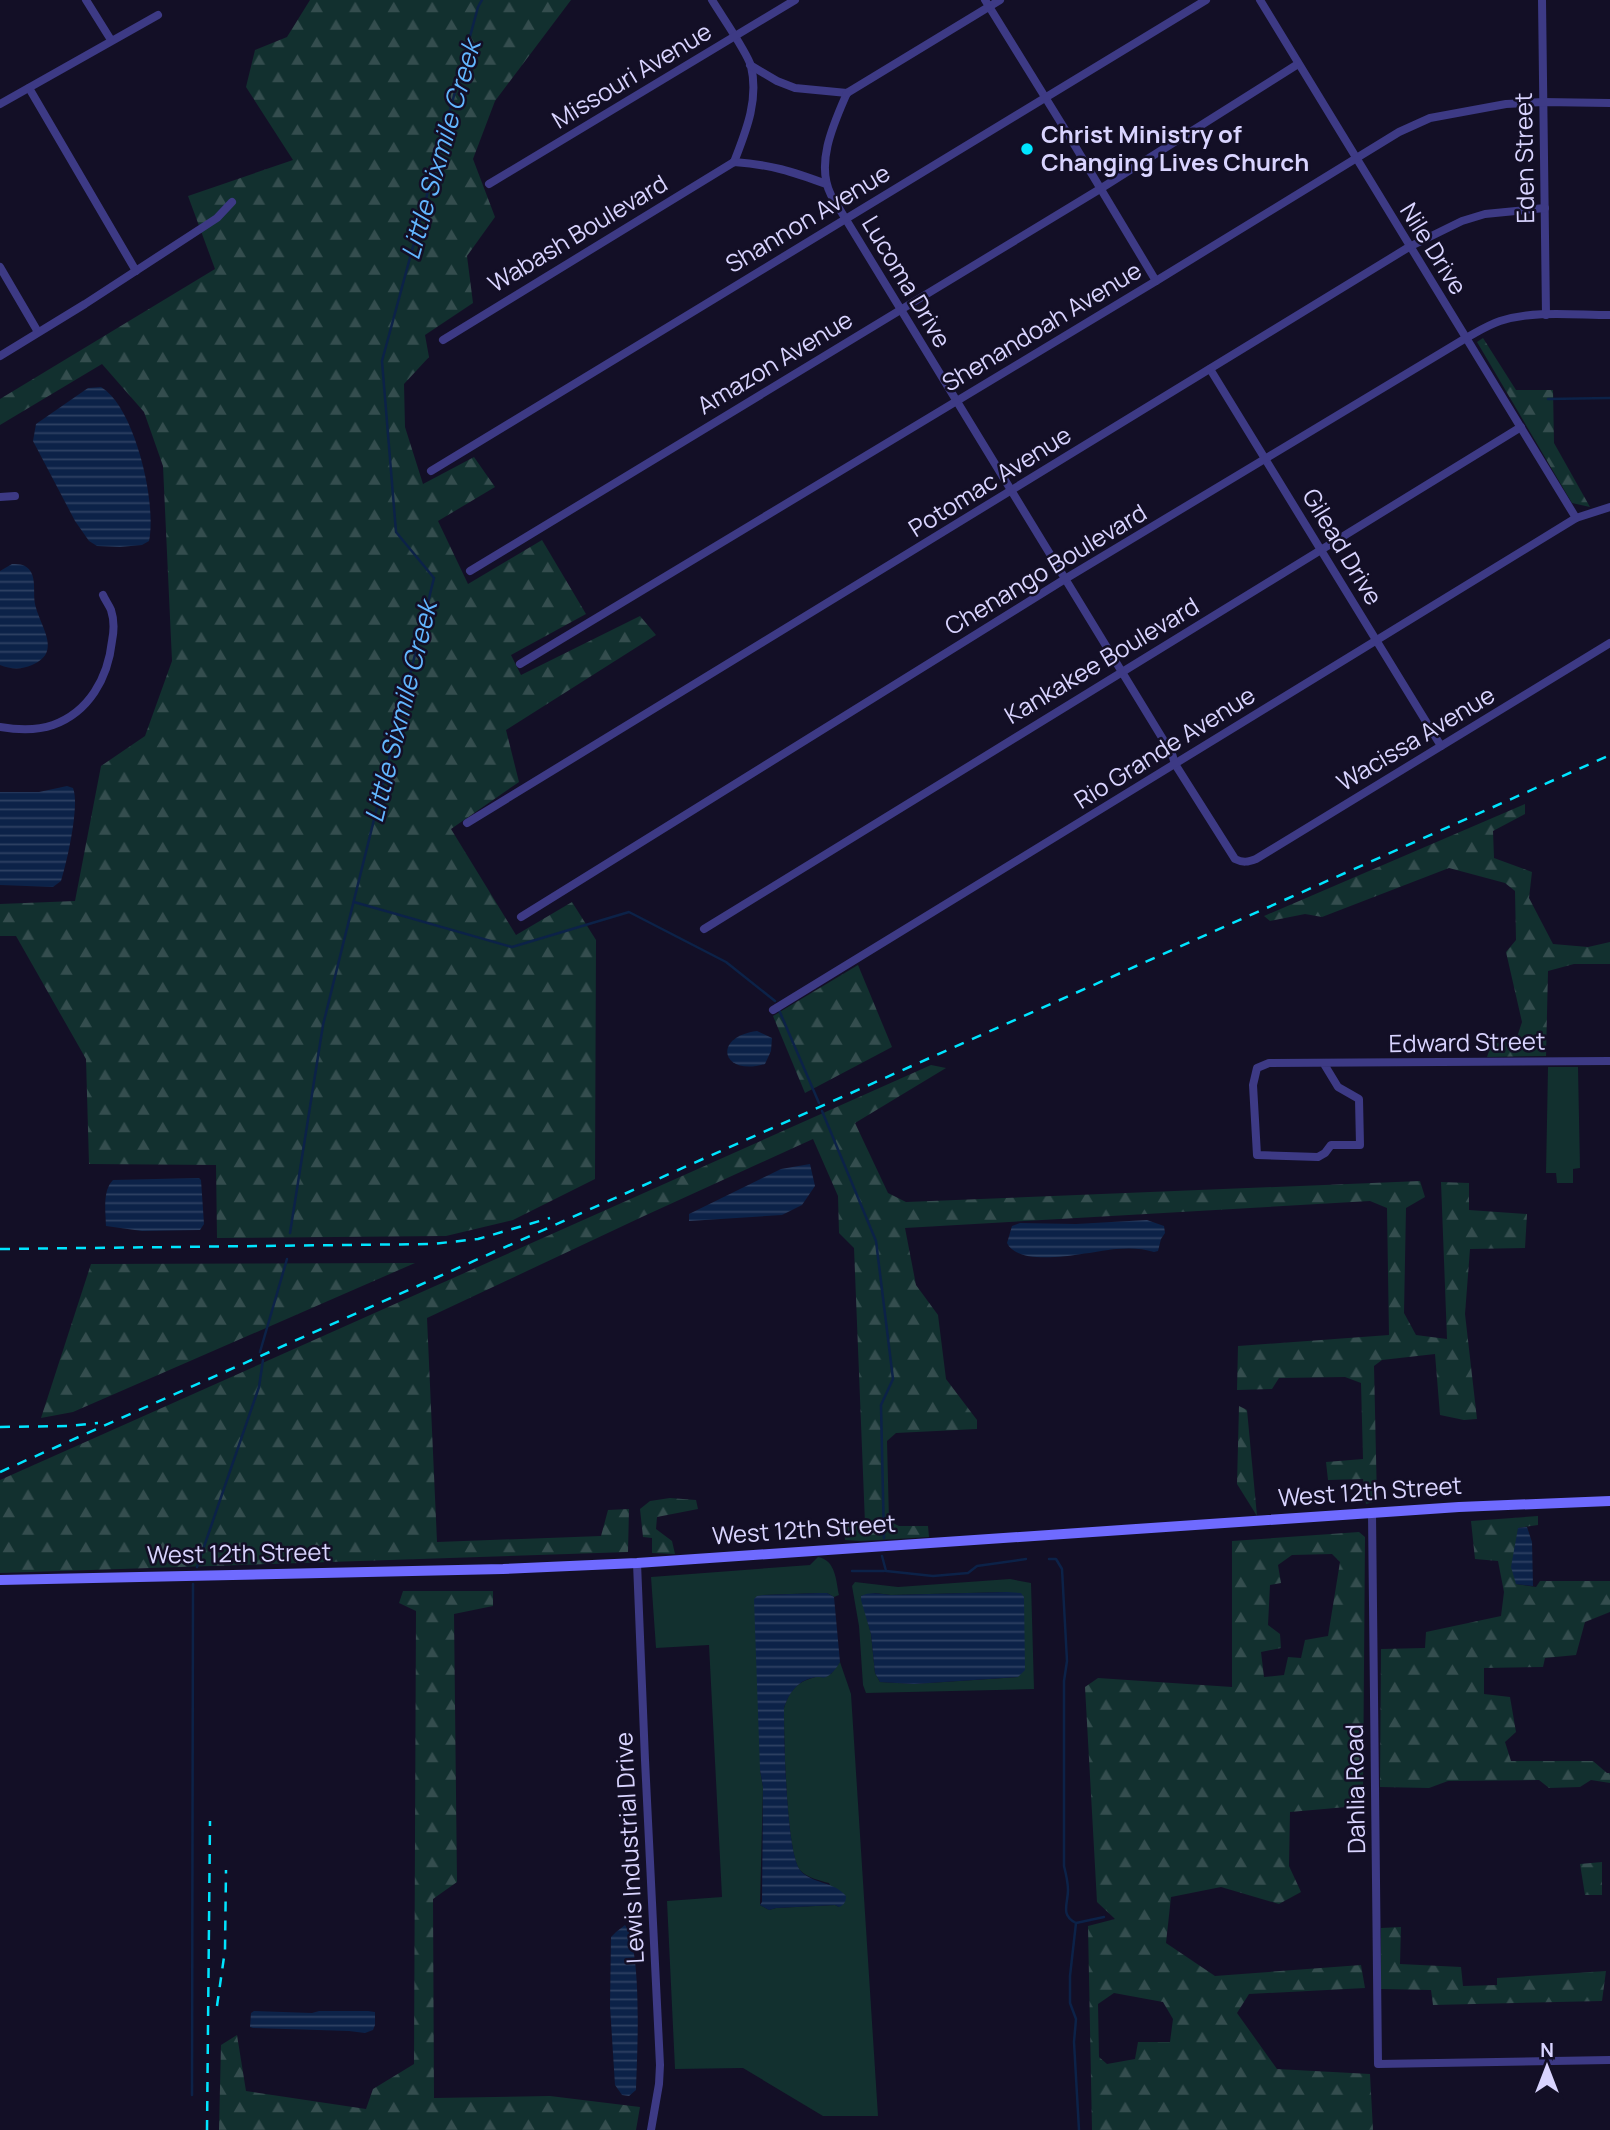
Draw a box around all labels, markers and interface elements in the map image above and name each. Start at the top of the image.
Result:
street label: Missouri Avenue [545,14,717,135]
water label: Little Sixmile Creek [392,32,490,264]
street label: Eden Street [1506,92,1541,224]
place label: Christ Ministry of Changing Lives Church [1041,117,1309,178]
marker: Christ Ministry of Changing Lives Church [1019,141,1035,157]
street label: Shannon Avenue [719,156,896,280]
street label: Wabash Boulevard [481,166,673,299]
street label: Nile Drive [1393,196,1475,300]
street label: Lucoma Drive [855,209,960,353]
street label: Shenandoah Avenue [935,253,1147,398]
street label: Amazon Avenue [690,302,858,421]
street label: Potomac Avenue [902,417,1077,544]
street label: Gilead Drive [1296,482,1391,611]
street label: Chenango Boulevard [938,495,1152,642]
street label: Kankakee Boulevard [998,589,1205,731]
water label: Little Sixmile Creek [355,594,446,826]
street label: Rio Grande Avenue [1067,678,1261,816]
street label: Wacissa Avenue [1330,678,1500,798]
street label: Edward Street [1388,1024,1546,1059]
street label: West 12th Street [1277,1468,1463,1513]
street label: West 12th Street [711,1506,897,1551]
street label: West 12th Street [147,1534,331,1571]
street label: Dahlia Road [1337,1724,1372,1854]
street label: Lewis Industrial Drive [606,1731,651,1965]
north arrow [1512,2032,1582,2102]
text: N [1540,2037,1554,2063]

